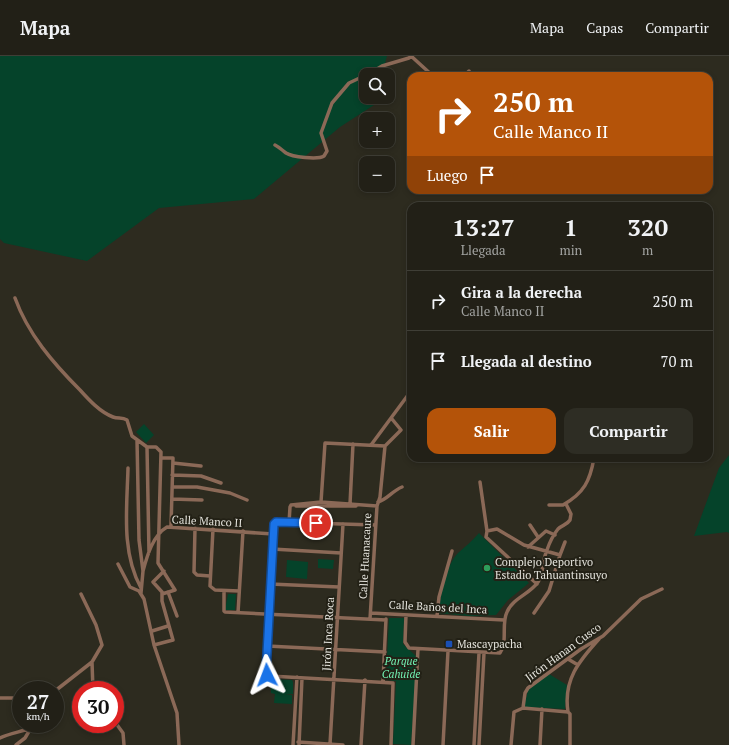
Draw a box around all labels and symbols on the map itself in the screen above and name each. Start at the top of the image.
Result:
pin [299,506,333,540]
street label: Calle Manco II [171,512,243,530]
street label: Calle Huanacaure [356,512,374,599]
place label: Complejo Deportivo Estadio Tahuantinsuyo [495,555,607,582]
marker: Complejo Deportivo Estadio Tahuantinsuyo [482,563,492,573]
street label: Jirón Inca Roca [319,596,337,671]
street label: Calle Baños del Inca [388,597,488,617]
street label: Jirón Hanan Cusco [522,620,604,684]
place label: Mascaypacha [457,637,522,651]
marker: Mascaypacha [444,639,454,649]
position arrow [246,654,288,696]
park label: Parque Cahuide [382,654,420,681]
speed limit sign: 30 [72,681,124,733]

